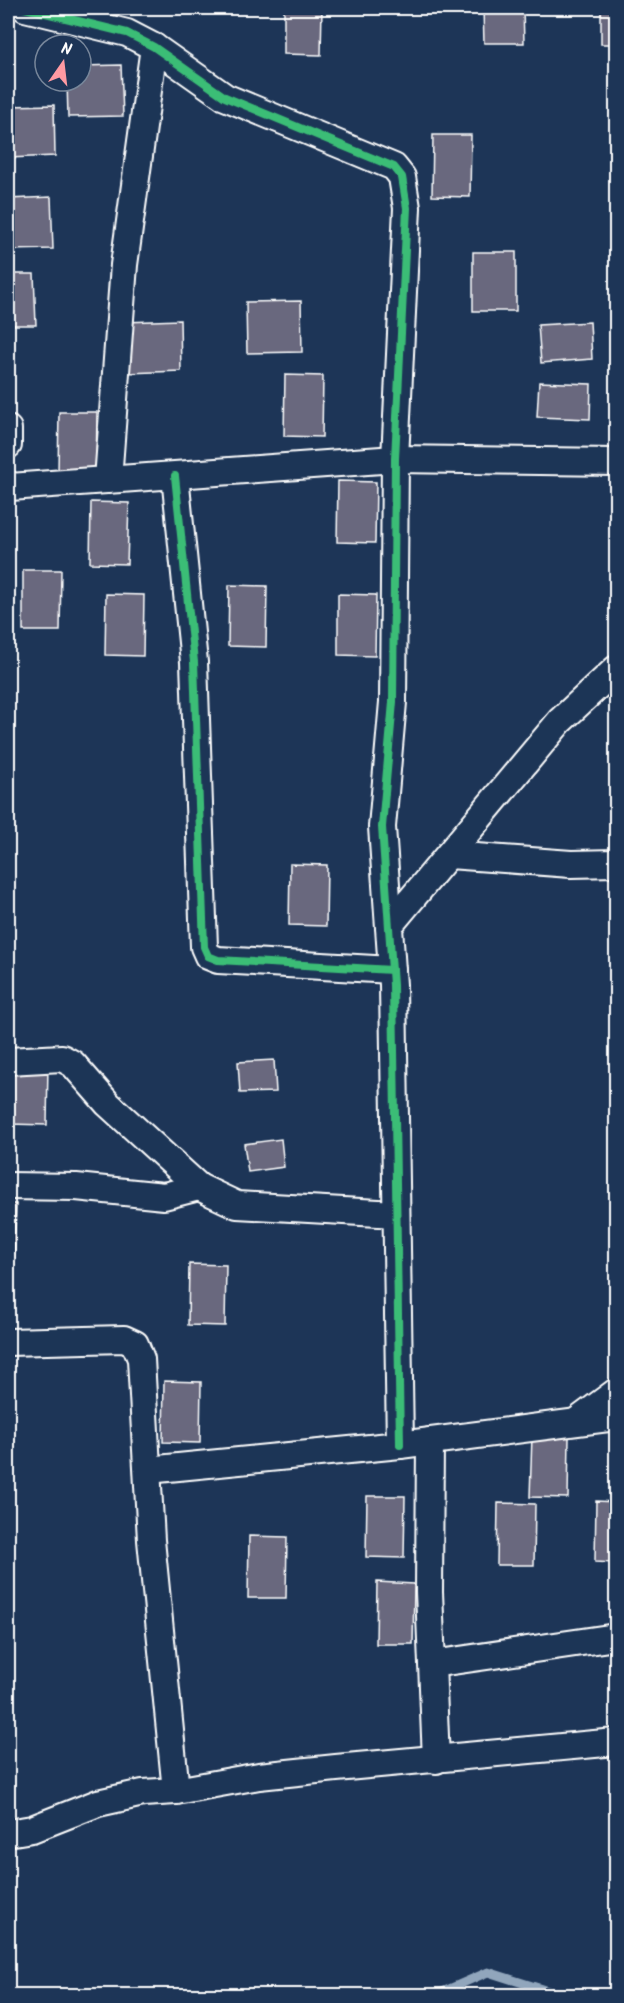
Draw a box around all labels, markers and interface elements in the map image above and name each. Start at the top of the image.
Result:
north arrow [33,33,93,93]
text: N [58,37,74,63]

